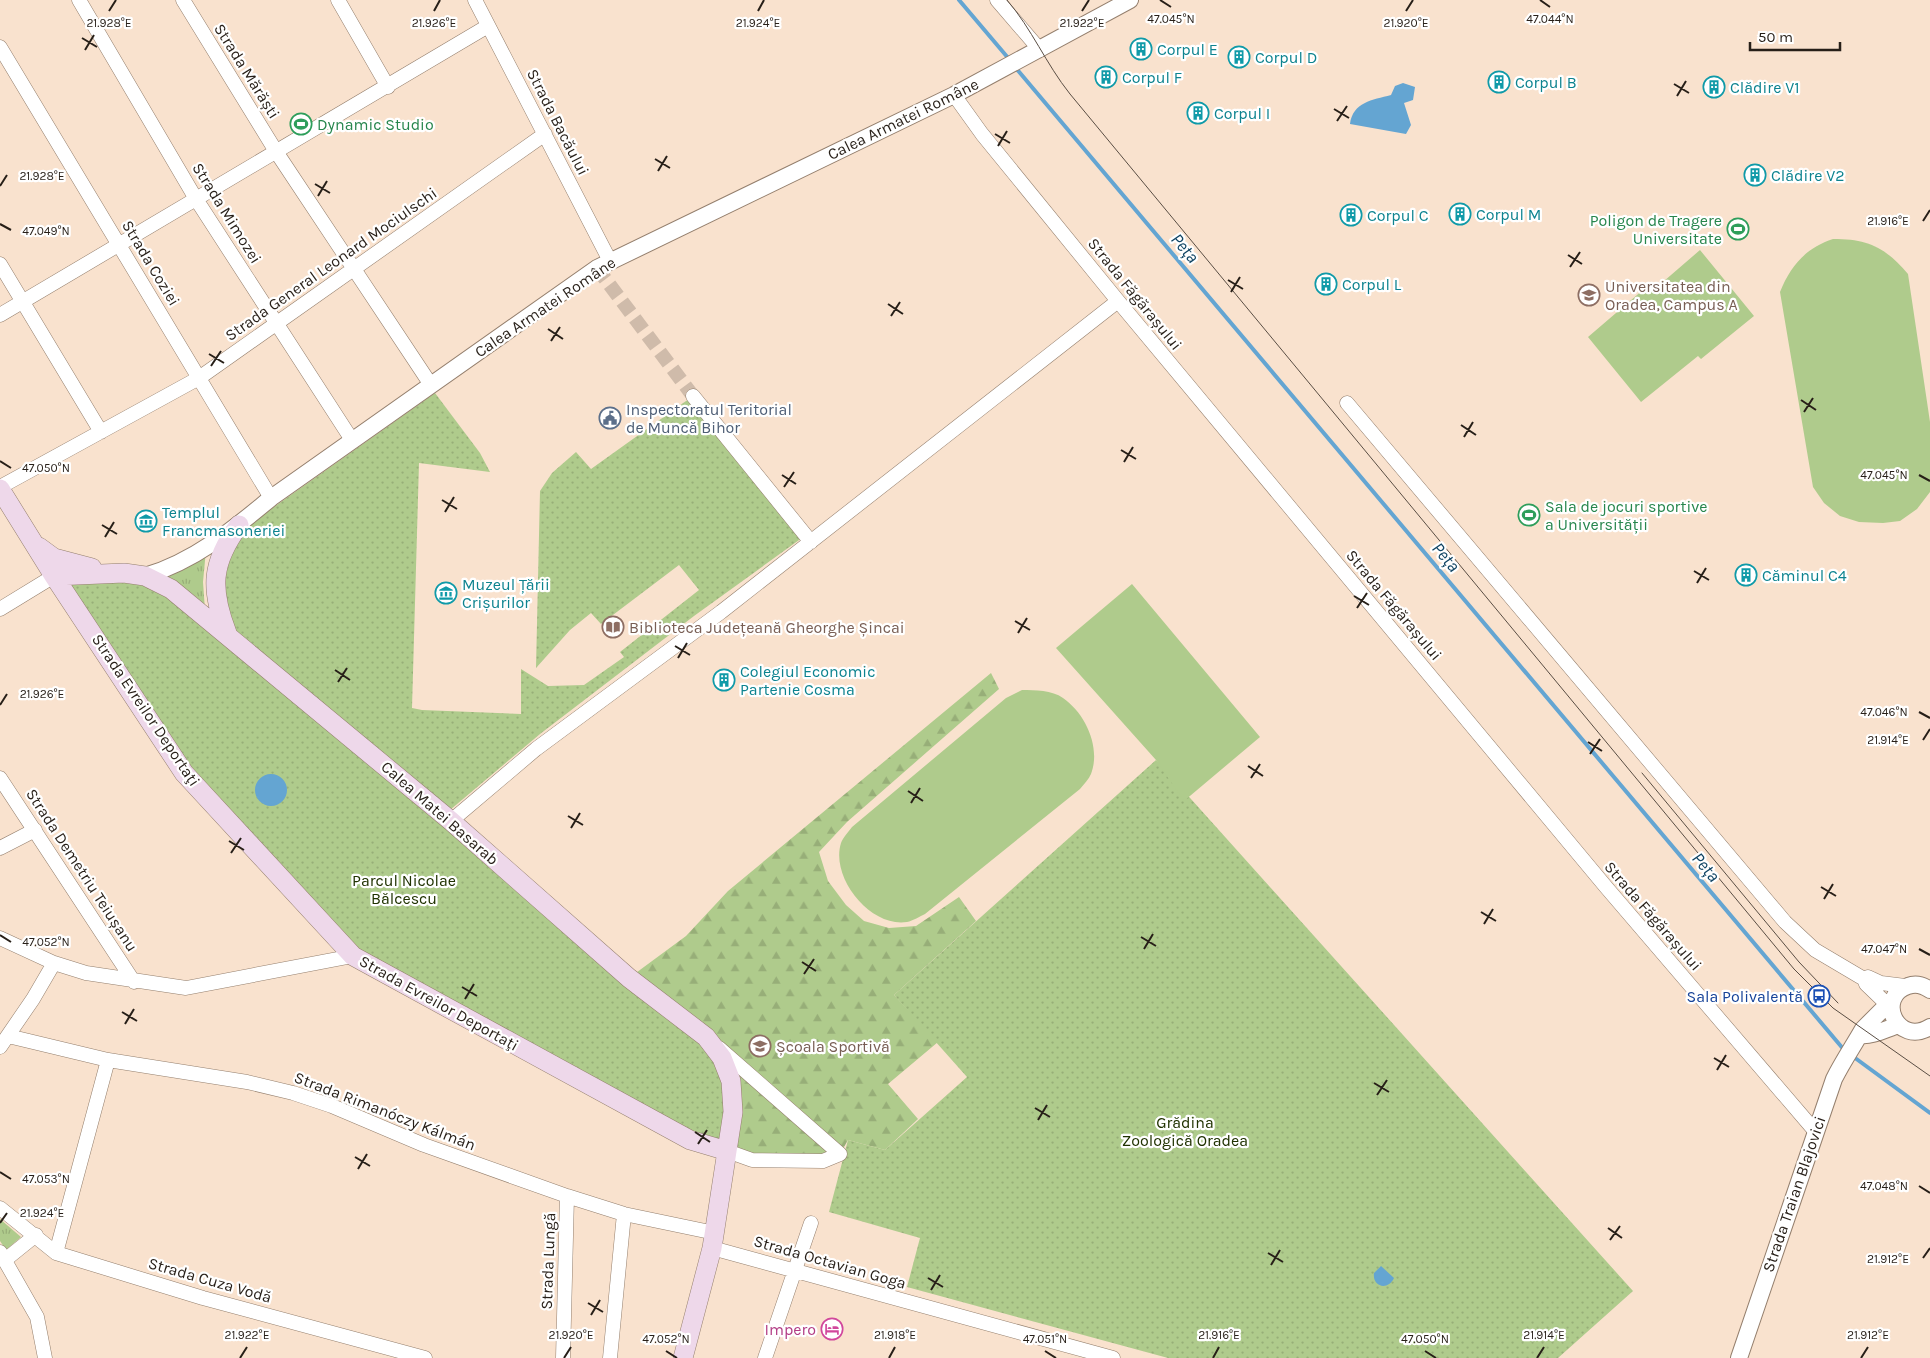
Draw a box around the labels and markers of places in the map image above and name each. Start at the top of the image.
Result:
building icon: Corpul E [1129,37,1153,61]
place label: Corpul E [1157,40,1218,59]
building icon: Corpul D [1227,45,1251,69]
place label: Corpul D [1255,48,1317,67]
building icon: Corpul F [1094,65,1118,89]
place label: Corpul F [1122,68,1182,87]
building icon: Corpul B [1487,70,1511,94]
place label: Corpul B [1515,73,1577,92]
building icon: Clădire V1 [1702,75,1726,99]
place label: Clădire V1 [1730,78,1799,97]
building icon: Corpul I [1186,101,1210,125]
place label: Corpul I [1214,104,1270,123]
sports icon: Dynamic Studio [289,112,313,136]
place label: Dynamic Studio [317,115,434,134]
building icon: Clădire V2 [1743,163,1767,187]
place label: Clădire V2 [1771,166,1844,185]
building icon: Corpul M [1448,202,1472,226]
building icon: Corpul C [1339,203,1363,227]
place label: Corpul M [1476,205,1541,224]
place label: Corpul C [1367,206,1429,225]
place label: Poligon de Tragere Universitate [1590,211,1722,248]
sports icon: Poligon de Tragere Universitate [1726,217,1750,241]
building icon: Corpul L [1314,272,1338,296]
place label: Corpul L [1342,275,1402,294]
place label: Universitatea din Oradea, Campus A [1605,277,1738,314]
school or university icon: Universitatea din Oradea, Campus A [1577,283,1601,307]
place label: Inspectoratul Teritorial de Muncă Bihor [626,400,792,437]
public building icon: Inspectoratul Teritorial de Muncă Bihor [598,406,622,430]
place label: Sala de jocuri sportive a Universității [1545,497,1707,534]
place label: Templul Francmasoneriei [162,503,285,540]
sports icon: Sala de jocuri sportive a Universității [1517,503,1541,527]
museum icon: Templul Francmasoneriei [134,509,158,533]
building icon: Căminul C4 [1734,563,1758,587]
place label: Căminul C4 [1762,566,1847,585]
place label: Muzeul Țării Crișurilor [462,575,550,612]
museum icon: Muzeul Țării Crișurilor [434,581,458,605]
library icon: Biblioteca Județeană Gheorghe Șincai [601,615,625,639]
place label: Biblioteca Județeană Gheorghe Șincai [629,618,905,637]
place label: Colegiul Economic Partenie Cosma [740,662,875,699]
building icon: Colegiul Economic Partenie Cosma [712,668,736,692]
bus stop icon: Sala Polivalentă [1807,984,1831,1008]
place label: Sala Polivalentă [1687,987,1803,1006]
school or university icon: Școala Sportivă [748,1034,772,1058]
place label: Școala Sportivă [776,1037,890,1056]
hotel icon: Impero [820,1317,844,1341]
place label: Impero [764,1320,816,1339]

